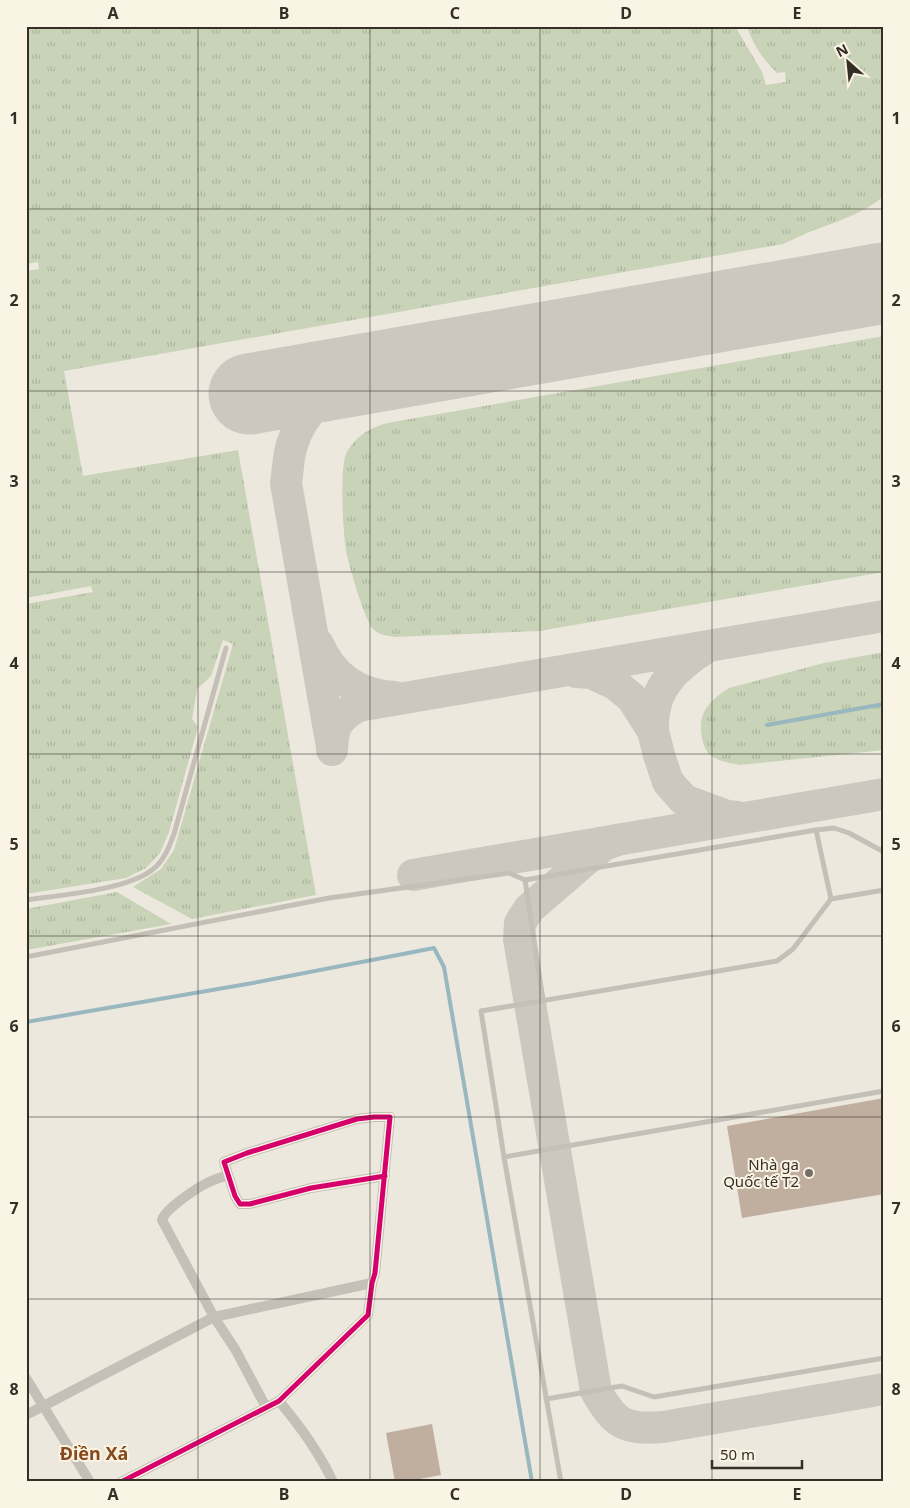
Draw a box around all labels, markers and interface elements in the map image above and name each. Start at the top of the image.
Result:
text: A [107,2,119,24]
text: B [279,2,289,24]
text: C [450,2,460,24]
text: D [620,2,632,24]
text: E [793,2,802,24]
north arrow [822,38,872,88]
text: N [832,39,851,61]
text: 1 [9,107,19,129]
text: 1 [891,107,901,129]
text: 2 [9,289,19,311]
text: 2 [891,289,901,311]
text: 3 [9,470,19,492]
text: 3 [891,470,901,492]
text: 4 [9,652,19,674]
text: 4 [891,652,901,674]
text: 5 [9,833,19,855]
text: 5 [891,833,901,855]
text: 6 [9,1015,19,1037]
text: 6 [891,1015,901,1037]
place label: Nhà ga Quốc tế T2 [723,1154,799,1191]
marker: Nhà ga Quốc tế T2 [803,1167,815,1179]
text: 7 [9,1197,19,1219]
text: 7 [891,1197,901,1219]
text: 8 [9,1378,19,1400]
text: 8 [891,1378,901,1400]
scale bar [712,1438,802,1470]
district label: Điền Xá [60,1441,128,1465]
text: 50 m [720,1444,755,1464]
text: A [107,1483,119,1505]
text: B [279,1483,289,1505]
text: C [450,1483,460,1505]
text: D [620,1483,632,1505]
text: E [793,1483,802,1505]

